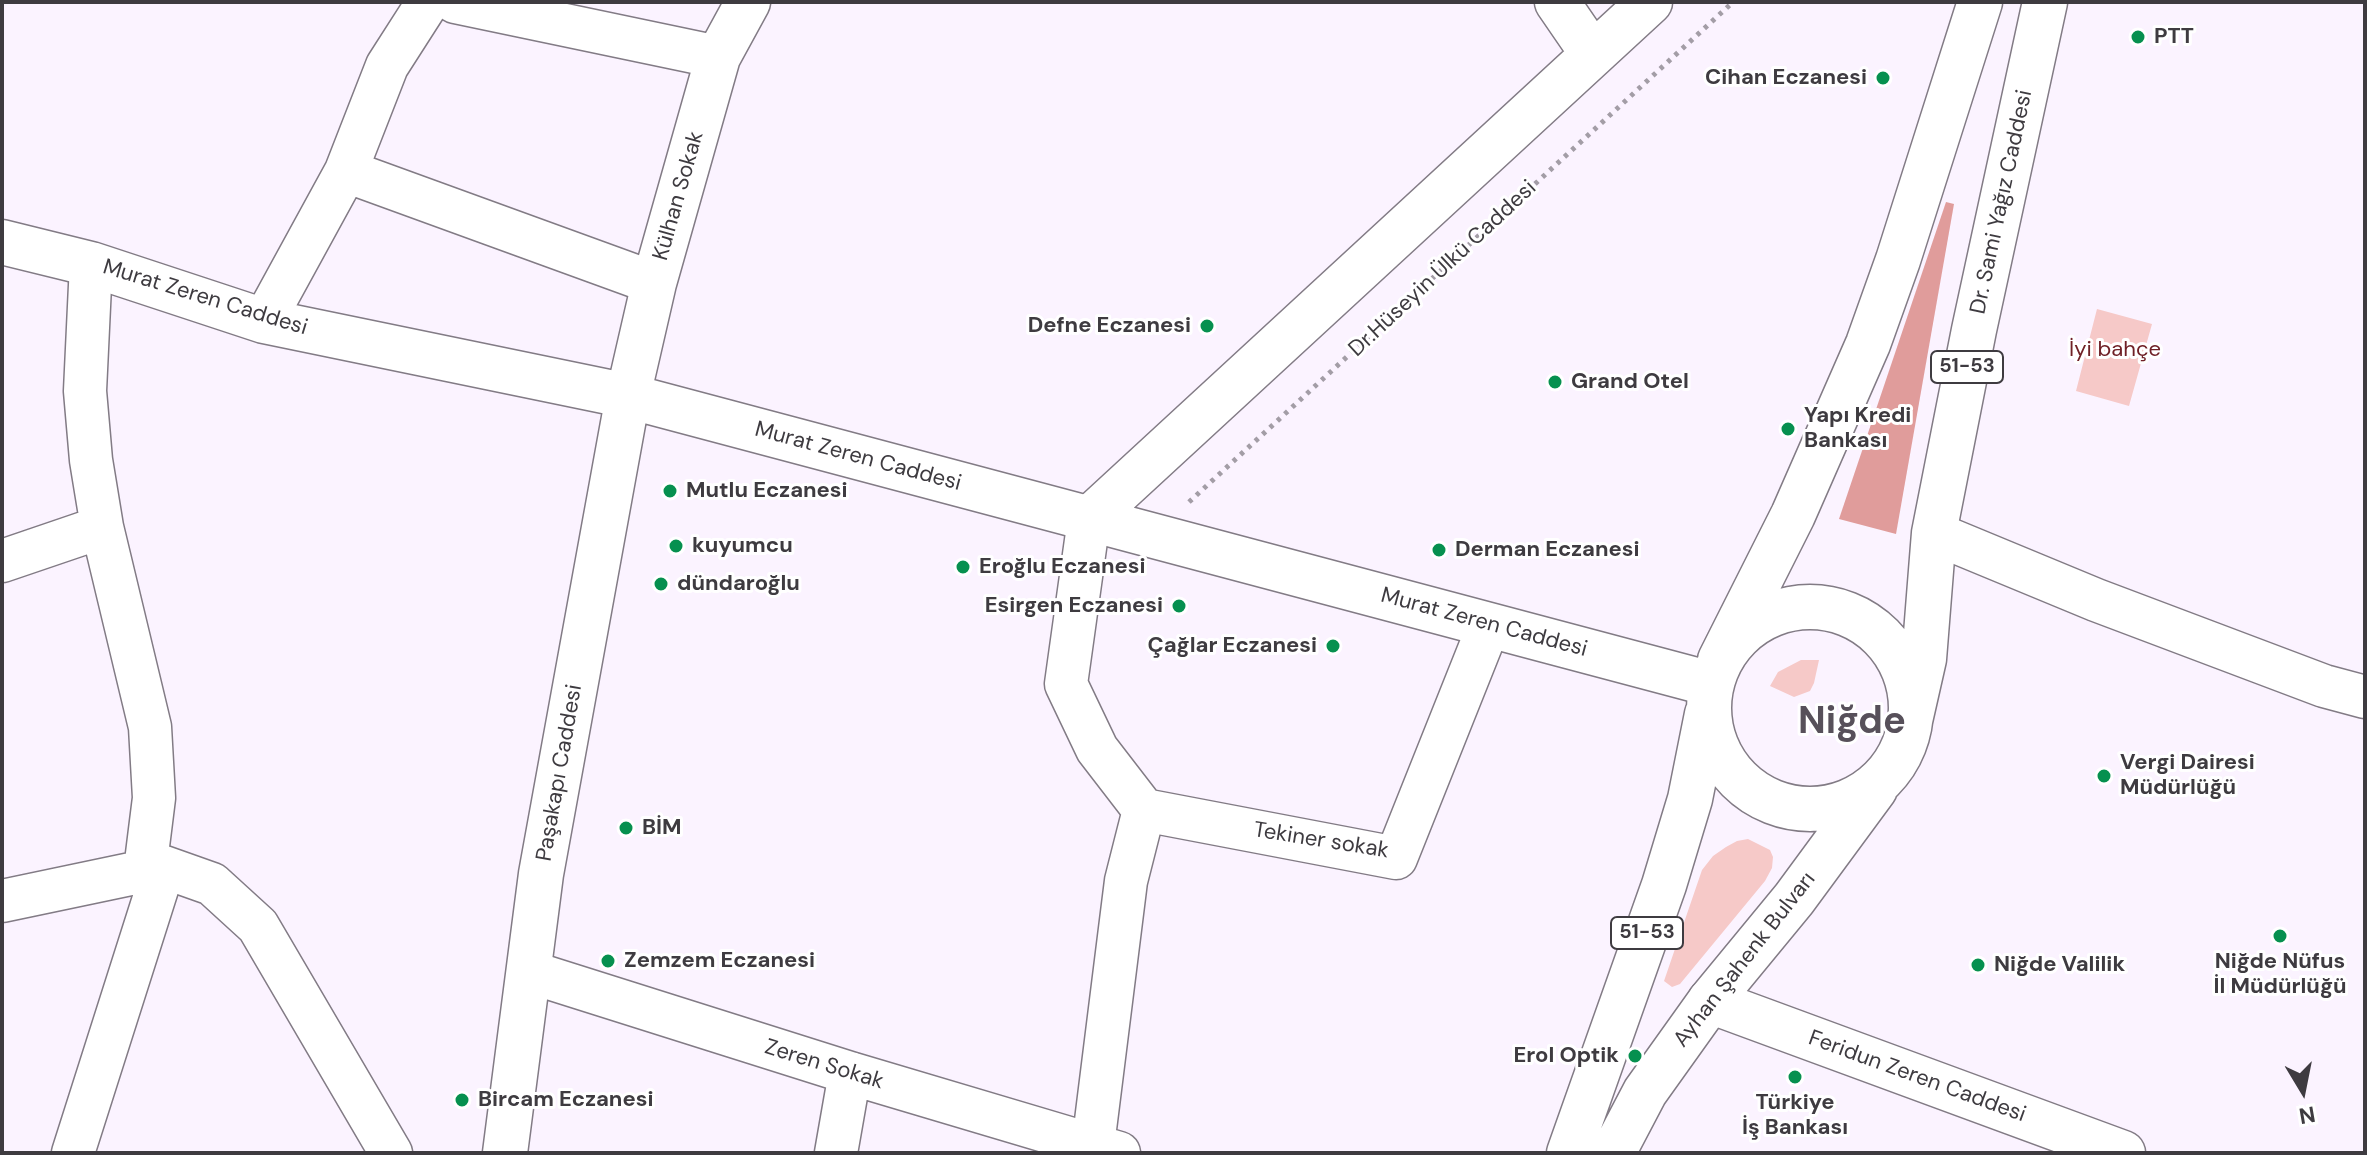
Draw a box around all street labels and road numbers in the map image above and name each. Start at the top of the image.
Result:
street label: Dr. Sami Yağız Caddesi [1965,88,2039,316]
street label: Külhan Sokak [648,128,710,264]
street label: Dr.Hüseyin Ülkü Caddesi [1344,175,1542,363]
street label: Murat Zeren Caddesi [99,254,311,342]
road number: 51-53 [1931,351,2003,383]
street label: Murat Zeren Caddesi [752,417,964,497]
street label: Murat Zeren Caddesi [1378,583,1590,663]
street label: Paşakapı Caddesi [531,683,589,863]
street label: Tekiner sokak [1252,817,1390,865]
street label: Ayhan Şahenk Bulvarı [1668,867,1822,1053]
road number: 51-53 [1611,917,1683,949]
street label: Feridun Zeren Caddesi [1805,1025,2029,1129]
street label: Zeren Sokak [761,1034,887,1096]

